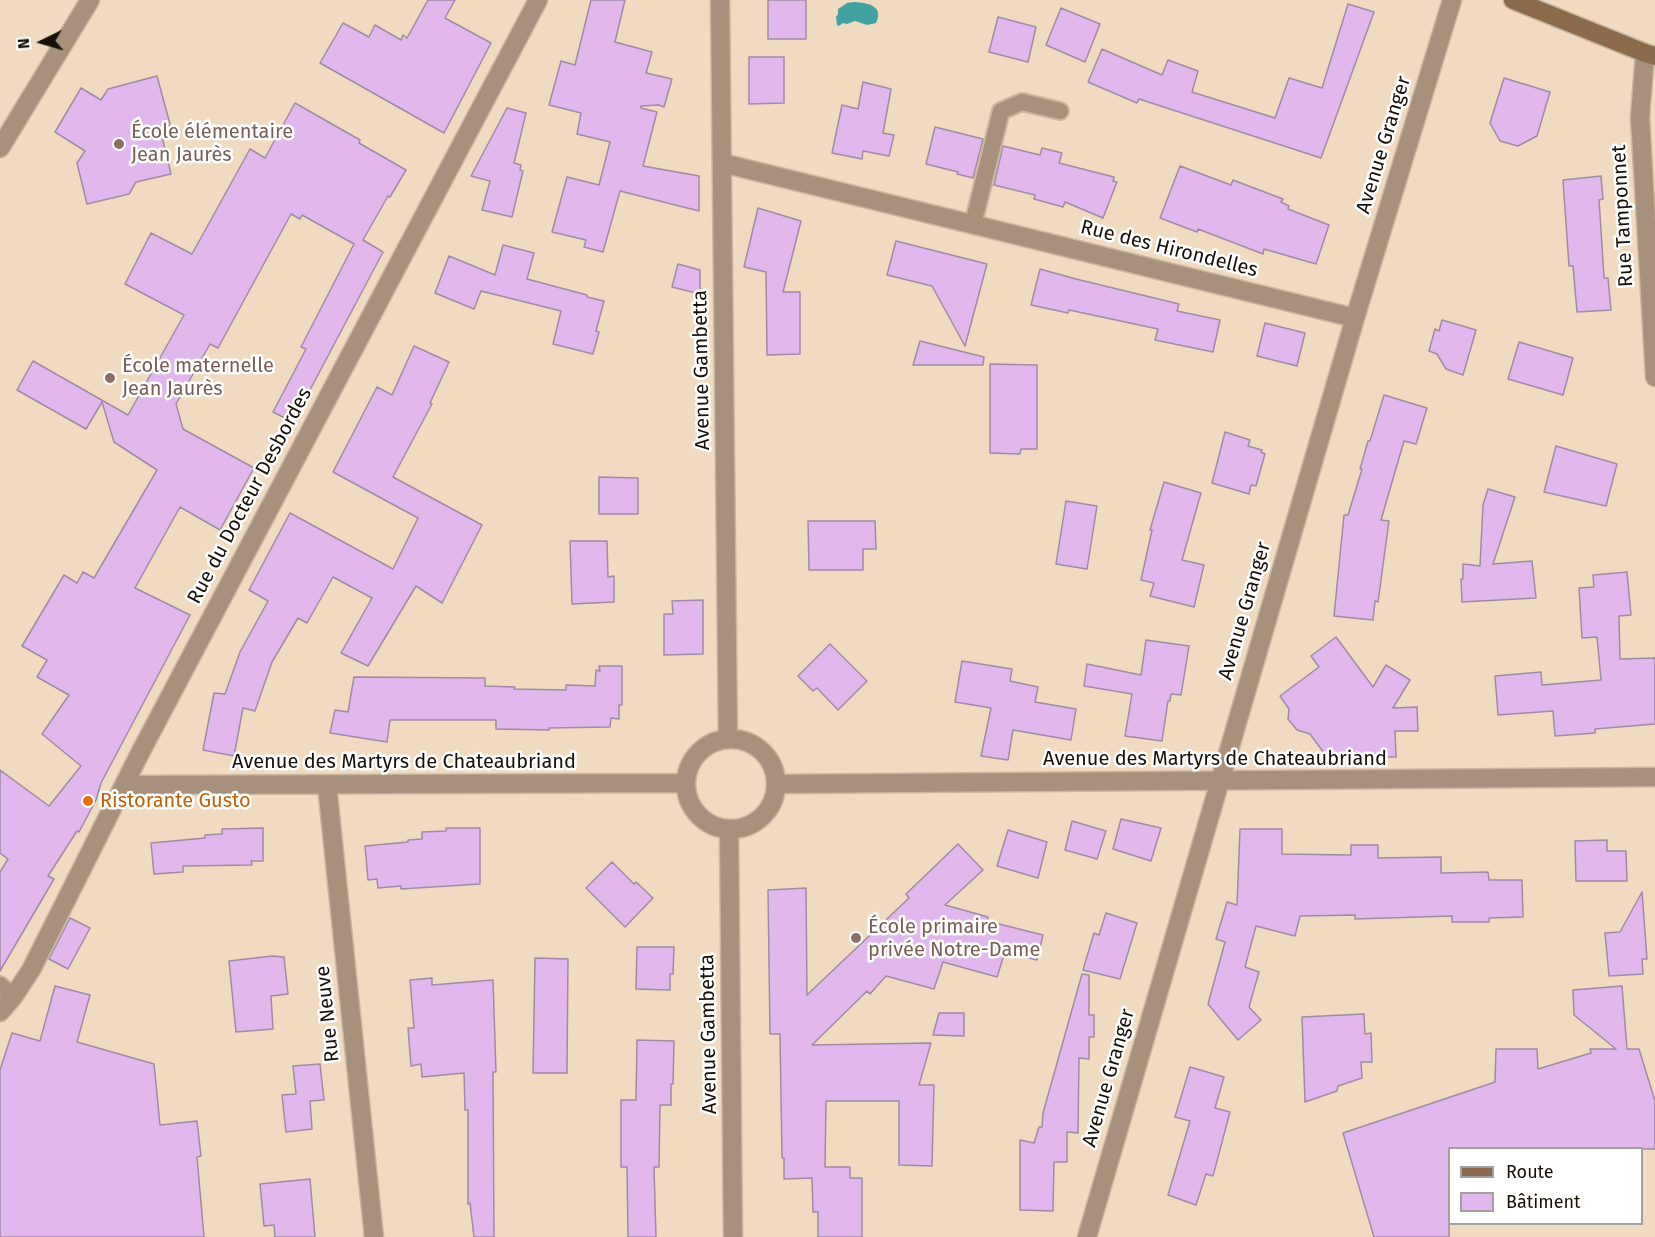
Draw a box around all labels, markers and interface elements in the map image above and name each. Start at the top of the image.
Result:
north arrow [12,12,72,72]
text: N [14,38,33,50]
street label: Avenue Granger [1352,73,1416,217]
place label: École élémentaire Jean Jaurès [131,120,293,167]
marker: École élémentaire Jean Jaurès [112,137,126,151]
street label: Rue Tamponnet [1607,144,1639,288]
street label: Rue des Hirondelles [1078,215,1260,283]
street label: Avenue Gambetta [689,290,715,450]
place label: École maternelle Jean Jaurès [122,354,274,401]
marker: École maternelle Jean Jaurès [103,371,117,385]
street label: Rue du Docteur Desbordes [183,384,317,608]
street label: Avenue Granger [1214,539,1276,683]
street label: Avenue des Martyrs de Chateaubriand [1043,747,1387,771]
street label: Avenue des Martyrs de Chateaubriand [232,750,576,774]
place label: Ristorante Gusto [100,789,251,813]
marker: Ristorante Gusto [81,794,95,808]
place label: École primaire privée Notre-Dame [868,915,1040,962]
marker: École primaire privée Notre-Dame [849,931,863,945]
street label: Avenue Gambetta [696,954,722,1114]
street label: Rue Neuve [311,965,345,1063]
street label: Avenue Granger [1078,1006,1140,1150]
legend [1448,1147,1643,1225]
text: Route [1506,1161,1554,1183]
text: Bâtiment [1506,1191,1581,1213]

